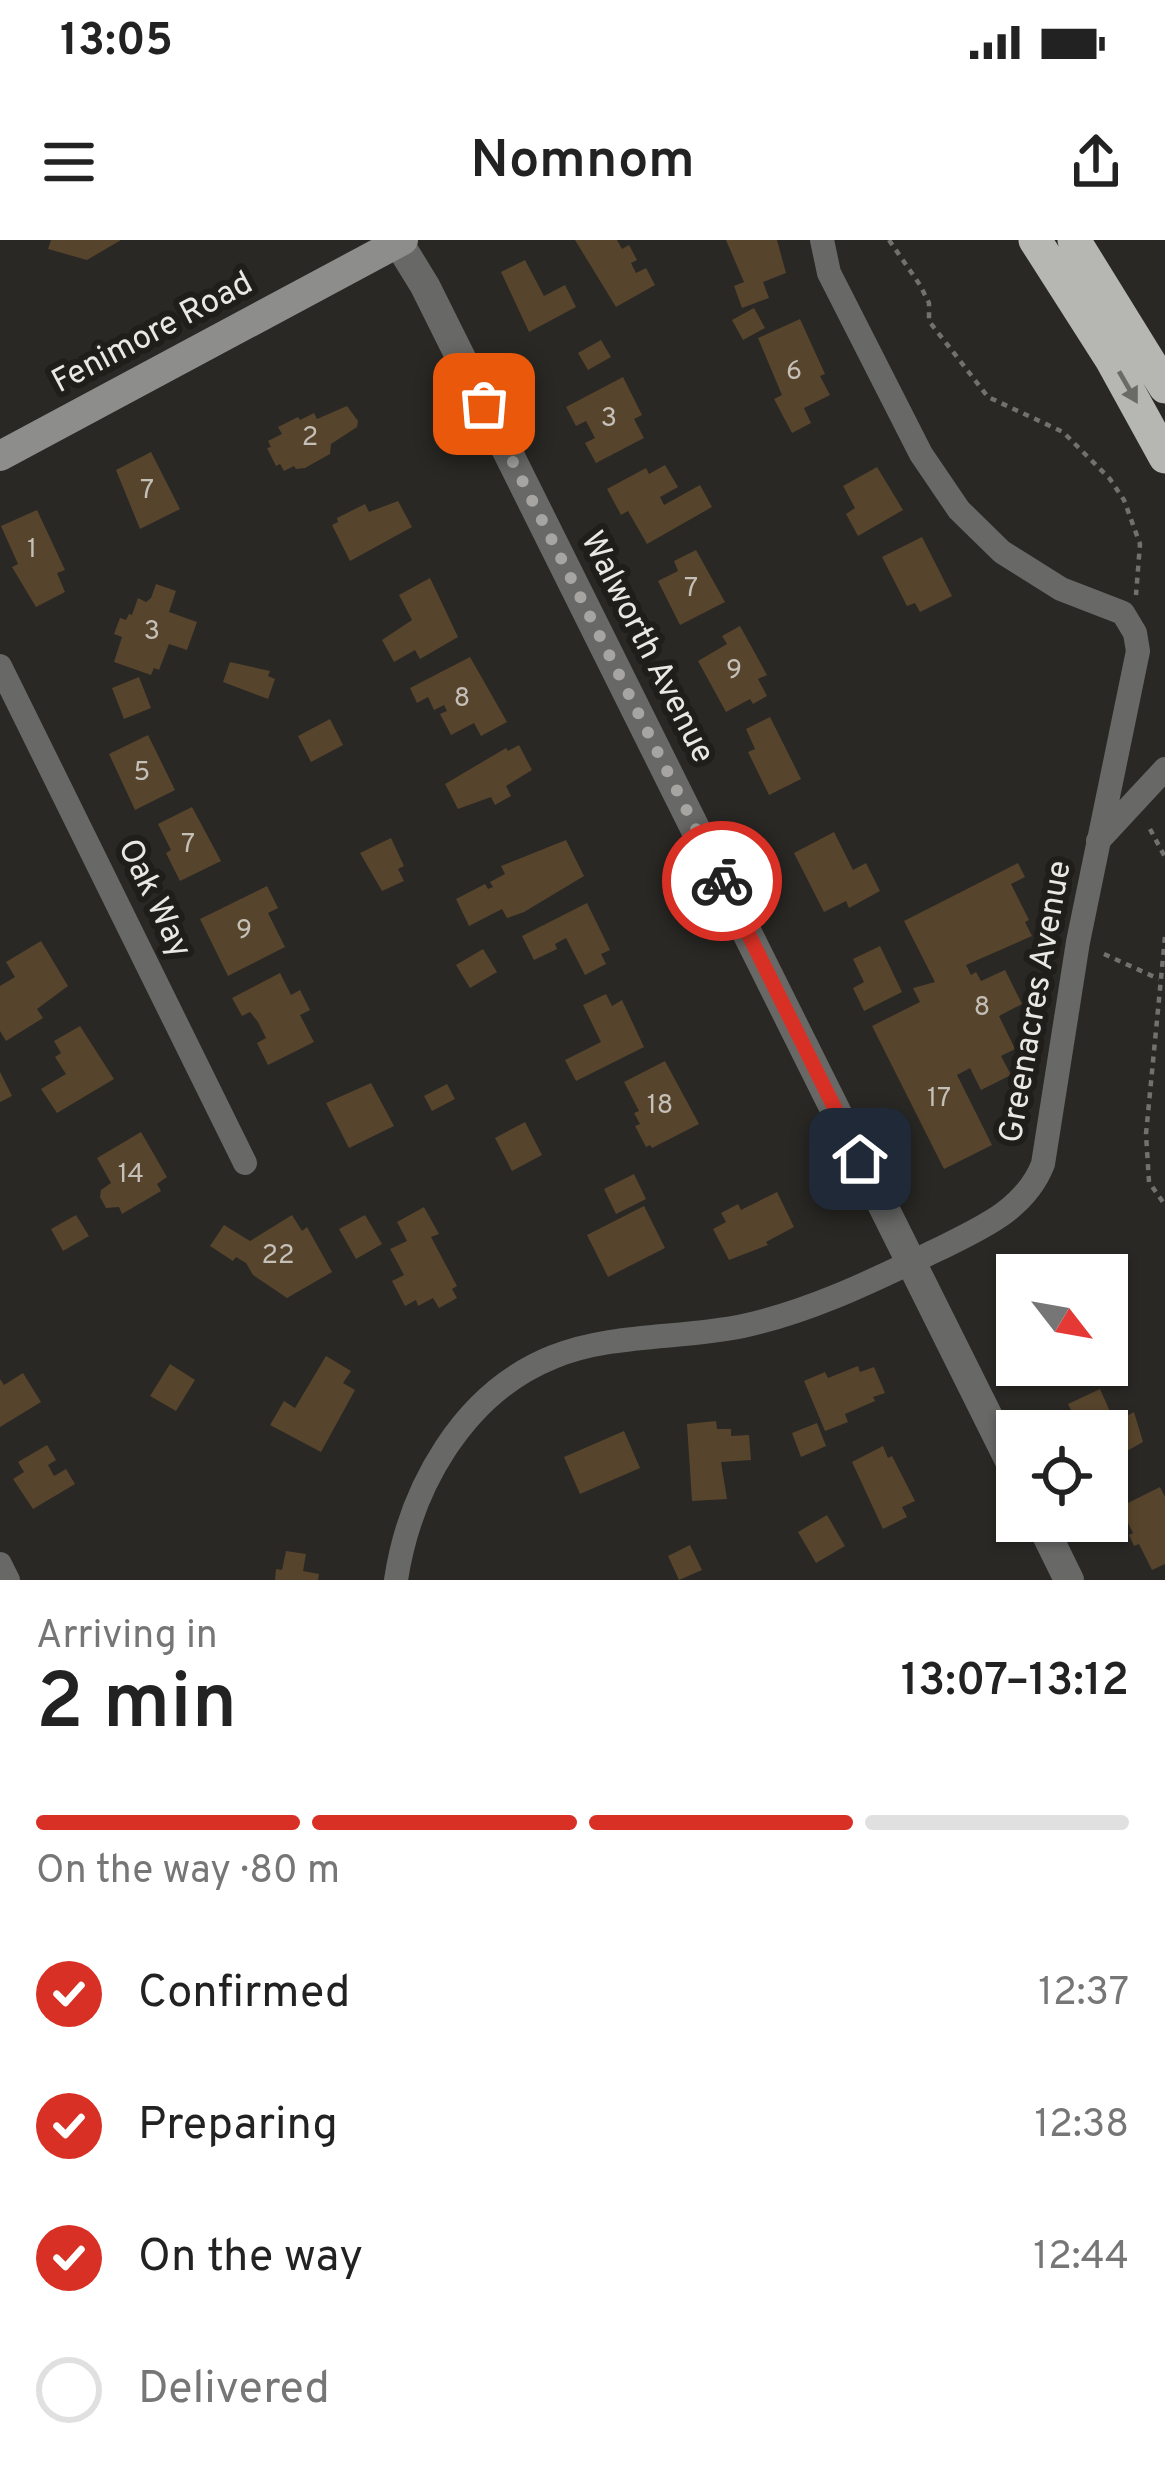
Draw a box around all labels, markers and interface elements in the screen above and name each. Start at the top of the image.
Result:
text: 13:05 [60,14,173,71]
text: Nomnom [470,128,695,197]
icon: menu [36,129,102,195]
icon: share [1063,129,1129,195]
street label: Fenimore Road [45,263,261,405]
pin [433,353,535,455]
house number: 6 [786,355,802,389]
icon: bag [451,371,517,437]
one-way arrow [1116,371,1137,404]
house number: 3 [601,402,617,436]
house number: 2 [302,421,318,455]
house number: 7 [140,474,154,508]
street label: Walworth Avenue [569,525,723,771]
house number: 1 [27,533,37,567]
house number: 7 [684,572,698,606]
house number: 3 [144,615,160,649]
house number: 9 [726,654,742,688]
house number: 8 [454,682,470,716]
house number: 5 [134,756,150,790]
courier [662,821,782,941]
house number: 7 [181,828,195,862]
street label: Oak Way [106,833,200,965]
icon: bike [689,848,755,914]
street label: Greenacres Avenue [991,858,1083,1146]
house number: 9 [236,914,252,948]
house number: 8 [974,991,990,1025]
house number: 17 [927,1082,951,1116]
house number: 18 [647,1089,673,1123]
pin [809,1108,911,1210]
icon: home [827,1126,893,1192]
house number: 14 [118,1158,144,1192]
house number: 22 [261,1239,295,1273]
north arrow [996,1254,1128,1386]
map controls [996,1254,1128,1542]
button: locate [996,1410,1128,1542]
text: Arriving in [36,1613,218,1662]
text: 13:07–13:12 [901,1654,1129,1711]
text: 2 min [36,1657,237,1756]
text: On the way · 80 m [36,1848,340,1897]
icon: check [36,1961,102,2027]
text: Confirmed [138,1966,350,2023]
text: 12:37 [1038,1970,1129,2019]
icon: check [36,2093,102,2159]
text: Preparing [138,2098,338,2155]
text: 12:38 [1035,2102,1129,2151]
icon: check [36,2225,102,2291]
text: On the way [138,2230,363,2287]
text: 12:44 [1033,2234,1129,2283]
text: Delivered [138,2362,330,2419]

